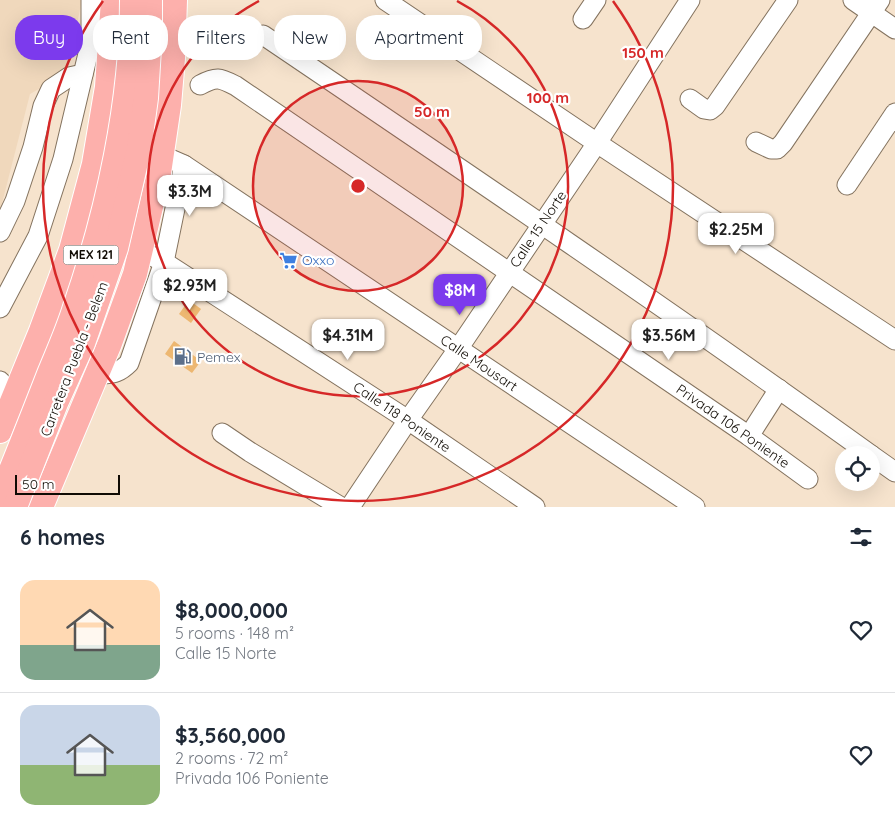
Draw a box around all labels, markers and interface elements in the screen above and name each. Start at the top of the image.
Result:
chip: Buy [15,15,83,60]
chip: Rent [93,15,168,60]
chip: Filters [178,15,264,60]
chip: New [274,15,346,60]
chip: Apartment [356,15,482,60]
text: 150 m [622,43,664,62]
text: 100 m [527,88,569,107]
text: 50 m [414,102,450,121]
pin: $3.3M [155,174,225,217]
centre of rings [349,177,367,195]
text: $3.3M [168,181,212,201]
street label: Calle 15 Norte [506,187,570,271]
pin: $2.25M [695,212,777,255]
text: $2.25M [709,219,763,239]
road number: MEX 121 [64,246,118,264]
supermarket icon: Oxxo [278,250,298,270]
place label: Oxxo [302,251,334,269]
pin: $2.93M [149,268,231,311]
pin: $8M [436,274,484,316]
text: $2.93M [163,275,217,295]
street label: Carretera Puebla - Belem [36,279,112,439]
text: $8M [444,280,476,300]
pin: $4.31M [307,318,389,361]
pin: $3.56M [628,318,710,361]
text: $4.31M [323,325,373,345]
text: $3.56M [642,325,696,345]
street label: Calle Mousart [437,331,521,395]
fuel station icon: Pemex [173,347,193,367]
place label: Pemex [197,348,241,366]
street label: Calle 118 Poniente [350,378,454,456]
street label: Privada 106 Poniente [673,380,793,472]
map controls [835,446,880,491]
button: locate [835,446,880,491]
scale bar [15,472,120,495]
text: 50 m [22,475,55,493]
icon: filters [847,523,875,551]
text: 6 homes [20,524,105,550]
text: $8,000,000 [175,597,288,623]
icon: home [60,600,120,660]
icon: heart [847,616,875,644]
text: 5 rooms · 148 m² [175,623,294,643]
text: Calle 15 Norte [175,643,277,663]
text: $3,560,000 [175,722,286,748]
icon: home [60,725,120,785]
icon: heart [847,741,875,769]
text: 2 rooms · 72 m² [175,748,288,768]
text: Privada 106 Poniente [175,768,329,788]

